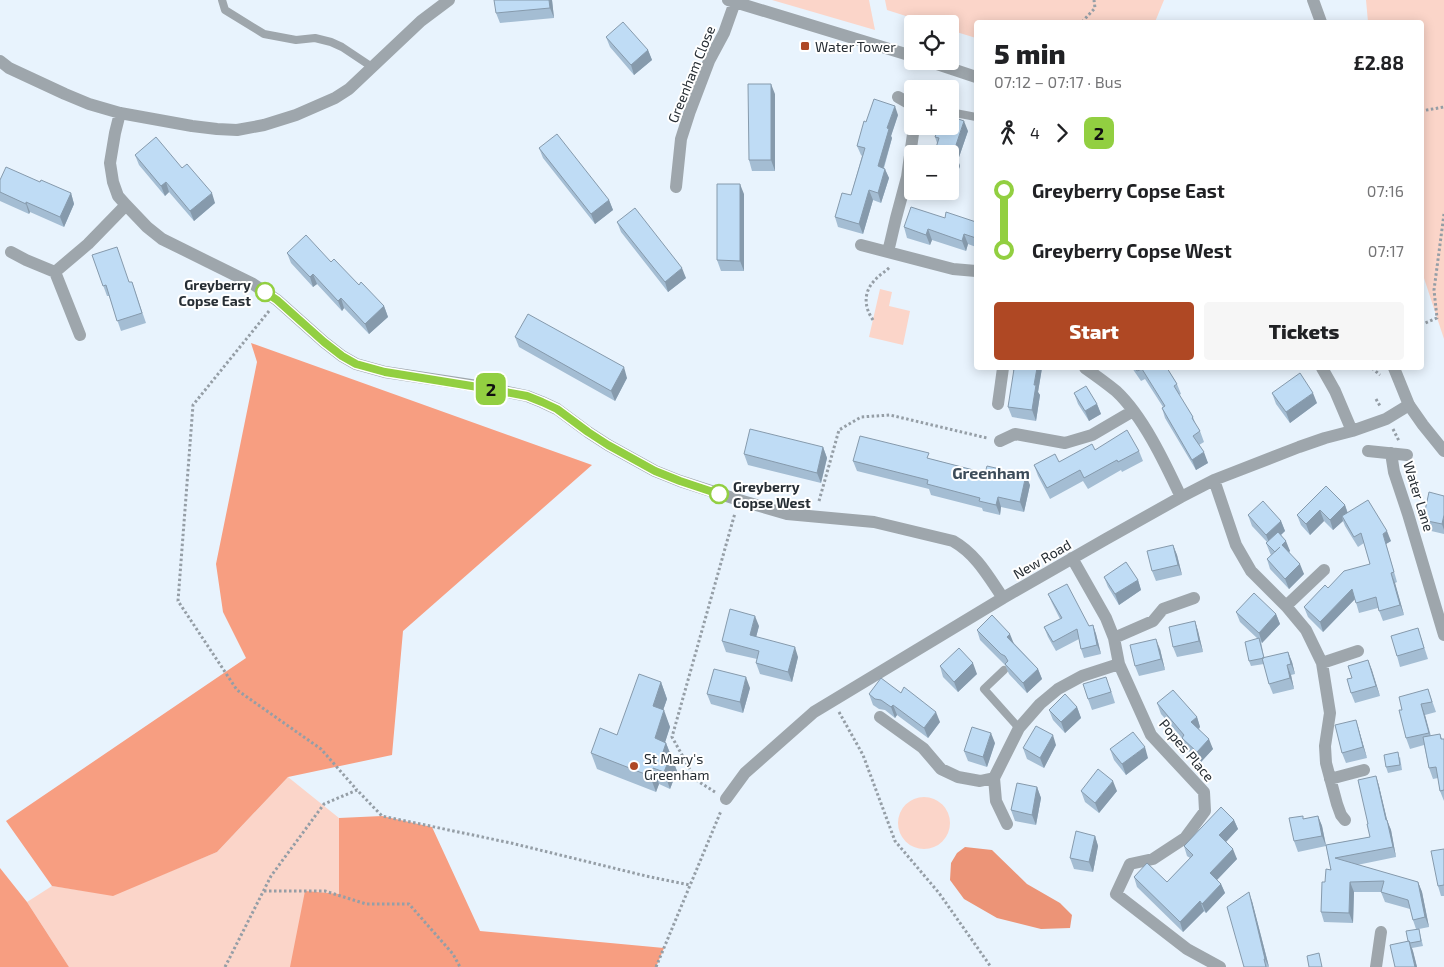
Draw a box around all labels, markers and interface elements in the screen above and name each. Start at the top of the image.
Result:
map controls [904,15,959,200]
button: locate [904,15,959,70]
street label: Greenham Close [664,23,718,125]
text: 5 min [994,36,1066,70]
place label: Water Tower [815,38,896,55]
marker: Water Tower [799,40,811,52]
text: £2.88 [1354,51,1404,74]
text: 07:12 – 07:17 · Bus [994,72,1122,91]
button: + [904,80,959,135]
icon: walk [994,119,1022,147]
icon: forward [1048,119,1076,147]
text: 2 [1094,122,1104,144]
text: 4 [1030,123,1040,142]
button: − [904,145,959,200]
text: Greyberry Copse East [1032,179,1225,202]
text: 07:16 [1367,181,1404,200]
text: Greyberry Copse West [1032,239,1232,262]
text: 07:17 [1368,241,1404,260]
place label: Greyberry Copse East [179,276,251,309]
marker: Greyberry Copse East [255,282,275,302]
button: Start [994,302,1194,360]
button: Tickets [1204,302,1404,360]
line badge: 2 [475,373,507,405]
text: 2 [486,378,496,400]
street label: Water Lane [1400,459,1438,533]
district label: Greenham [952,463,1030,482]
place label: Greyberry Copse West [733,478,811,511]
marker: Greyberry Copse West [709,484,729,504]
street label: New Road [1010,536,1074,582]
street label: Popes Place [1156,715,1218,785]
place label: St Mary's Greenham [644,750,709,783]
marker: St Mary's Greenham [628,760,640,772]

